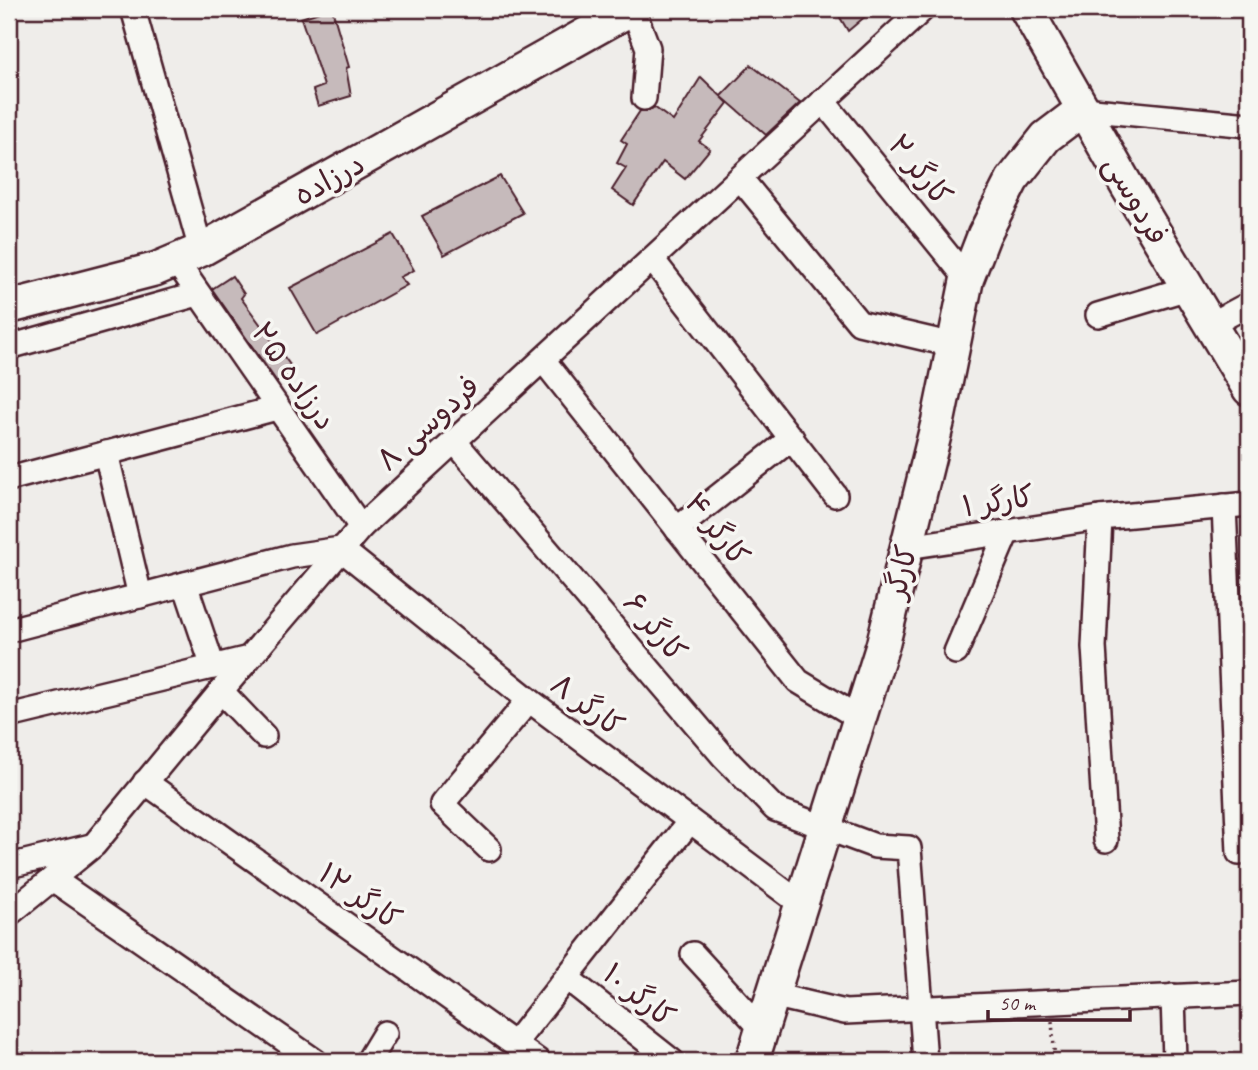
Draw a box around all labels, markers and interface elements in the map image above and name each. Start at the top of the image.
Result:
street label: کارگر ۲ [880,126,960,214]
street label: درزاده [287,144,371,214]
street label: فردوسی [1095,148,1177,252]
street label: درزاده ۲۵ [243,315,345,437]
street label: فردوسی ۸ [369,367,487,479]
street label: کارگر ۱ [960,477,1036,525]
street label: کارگر ۴ [676,484,758,574]
street label: کارگر [875,541,926,606]
street label: کارگر ۶ [615,584,695,670]
street label: کارگر ۸ [543,665,631,745]
street label: کارگر ۱۲ [311,854,409,938]
street label: کارگر ۱۰ [595,955,683,1035]
scale bar [988,979,1130,1023]
text: 50 m [999,990,1037,1016]

